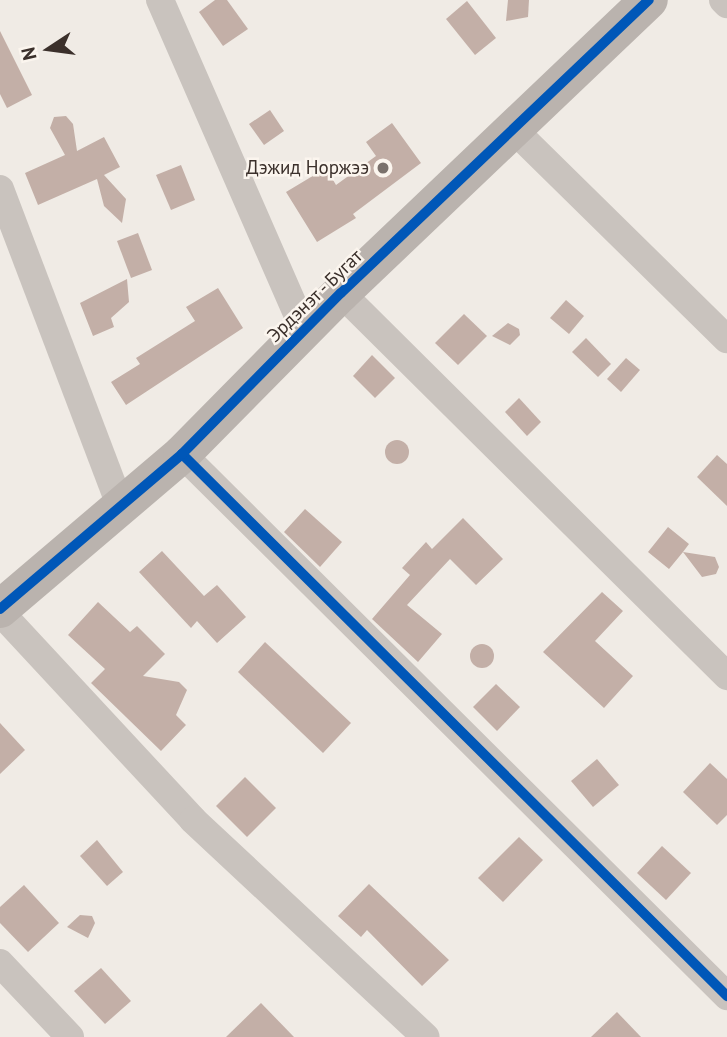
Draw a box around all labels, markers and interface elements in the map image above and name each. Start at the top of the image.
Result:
north arrow [14,14,84,84]
text: N [15,45,42,63]
place label: Дэжид Норжээ [246,157,369,179]
marker: Дэжид Норжээ [375,160,391,176]
street label: Эрдэнэт - Бугат [261,244,369,348]

